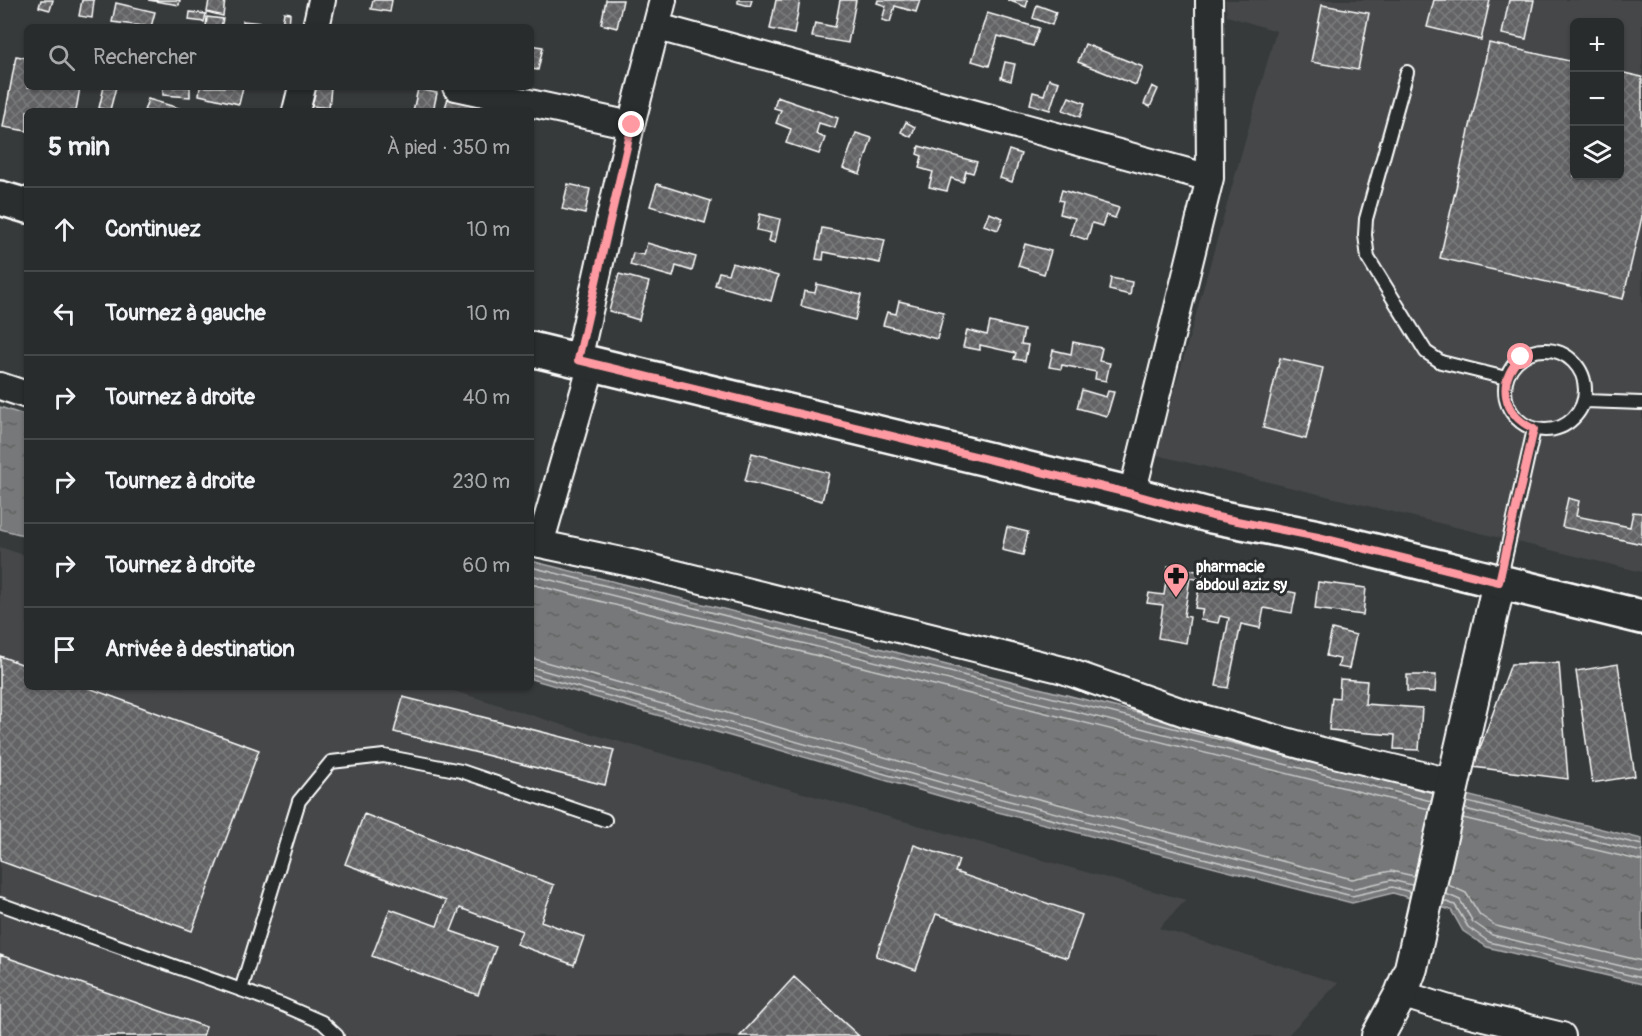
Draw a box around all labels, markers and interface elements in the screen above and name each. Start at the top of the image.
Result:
map controls [1570,18,1624,180]
button: + [1570,18,1624,72]
search box [24,24,534,90]
icon: search [45,41,78,74]
text: Rechercher [93,43,197,71]
button: − [1570,72,1624,126]
route end [618,111,644,137]
button: layers [1570,126,1624,180]
text: 5 min [48,131,110,163]
text: À pied · 350 m [387,135,510,160]
icon: ahead [48,213,81,246]
text: Continuez [105,215,201,243]
text: 10 m [466,217,510,242]
icon: left [48,297,81,330]
text: Tournez à gauche [105,299,266,327]
text: 10 m [466,301,510,326]
route start [1507,343,1533,369]
icon: right [48,381,81,414]
text: Tournez à droite [105,383,255,411]
text: 40 m [463,385,510,410]
icon: right [48,465,81,498]
text: Tournez à droite [105,467,255,495]
text: 230 m [453,469,510,494]
icon: right [48,549,81,582]
text: Tournez à droite [105,551,255,579]
text: 60 m [463,553,510,578]
place label: pharmacie abdoul aziz sy [1196,557,1287,595]
pharmacy icon: pharmacie abdoul aziz sy [1161,561,1191,599]
icon: arrive [48,633,81,666]
text: Arrivée à destination [105,635,295,663]

